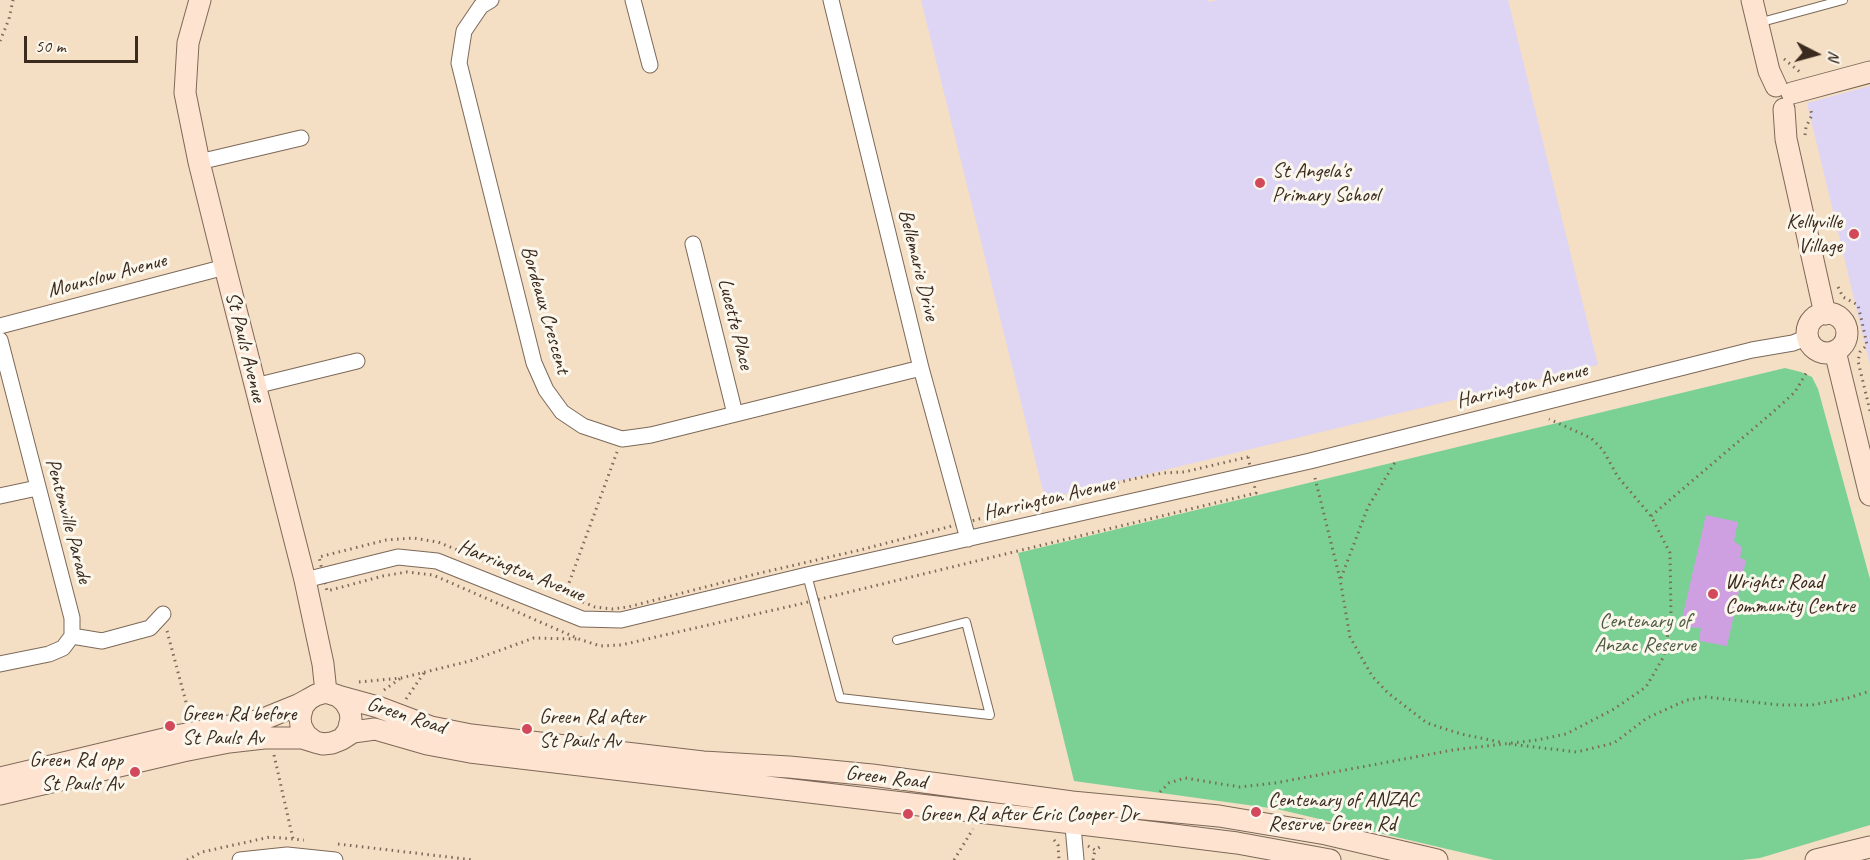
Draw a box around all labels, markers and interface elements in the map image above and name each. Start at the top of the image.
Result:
scale bar [27,24,141,62]
north arrow [1786,24,1846,84]
text: 50 m [35,35,66,57]
text: N [1823,50,1844,62]
place label: St Angela's Primary School [1272,158,1380,208]
marker: St Angela's Primary School [1253,176,1267,190]
street label: Bellemarie Drive [892,207,944,323]
place label: Kellyville Village [1786,209,1842,259]
marker: Kellyville Village [1847,227,1861,241]
street label: Bordeaux Crescent [515,243,575,377]
street label: Mounslow Avenue [45,248,169,304]
street label: Lucette Place [712,276,758,372]
street label: St Pauls Avenue [219,289,271,405]
street label: Harrington Avenue [1454,358,1590,414]
street label: Pentonville Parade [39,456,97,586]
street label: Harrington Avenue [981,472,1117,526]
street label: Harrington Avenue [454,534,588,608]
place label: Wrights Road Community Centre [1725,569,1855,619]
marker: Wrights Road Community Centre [1706,587,1720,601]
park label: Centenary of Anzac Reserve [1594,608,1696,658]
street label: Green Road [364,691,448,741]
place label: Green Rd before St Pauls Av [182,701,296,751]
place label: Green Rd after St Pauls Av [539,704,645,754]
marker: Green Rd before St Pauls Av [163,719,177,733]
marker: Green Rd after St Pauls Av [520,722,534,736]
place label: Green Rd opp St Pauls Av [29,747,123,797]
street label: Green Road [844,761,928,795]
marker: Green Rd opp St Pauls Av [128,765,142,779]
place label: Centenary of ANZAC Reserve, Green Rd [1268,787,1418,837]
place label: Green Rd after Eric Cooper Dr [920,801,1138,827]
marker: Centenary of ANZAC Reserve, Green Rd [1249,805,1263,819]
marker: Green Rd after Eric Cooper Dr [901,807,915,821]

